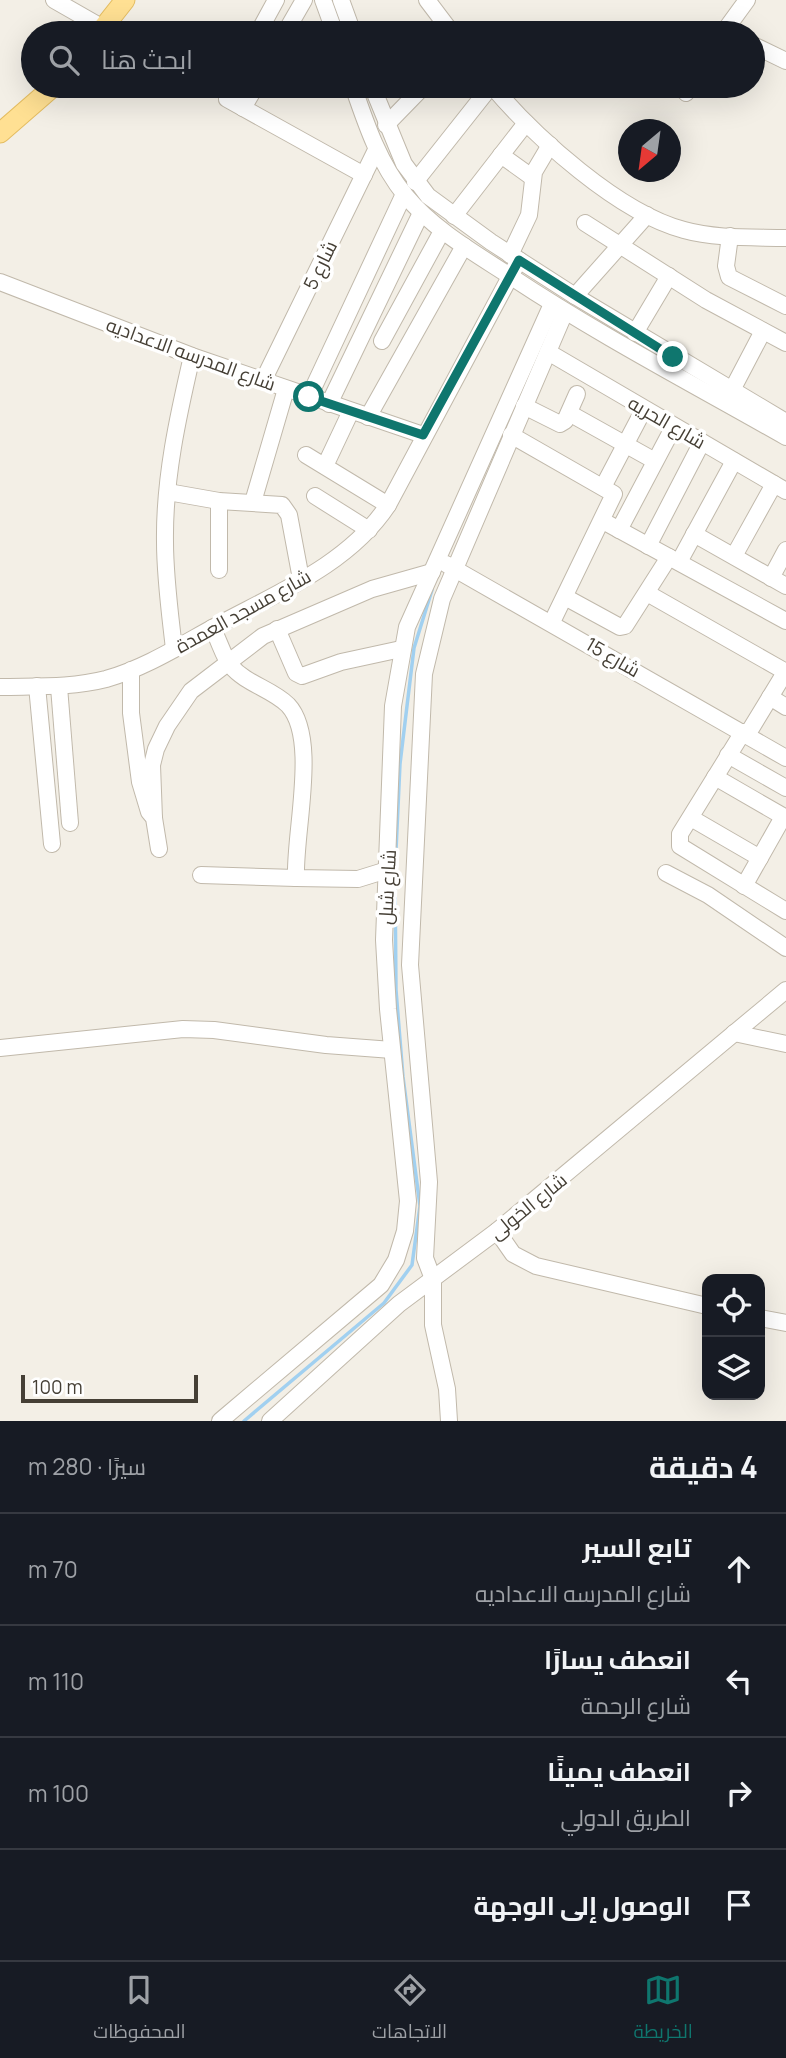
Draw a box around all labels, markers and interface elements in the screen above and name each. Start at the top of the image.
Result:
search box [21,21,765,98]
icon: search [45,41,83,79]
text: ابحث هنا [101,41,193,77]
north arrow [618,119,681,182]
street label: شارع 5 [297,236,344,294]
street label: شارع المدرسه الاعداديه [102,311,279,398]
route end [657,341,688,372]
route start [293,381,324,412]
street label: شارع الحريه [623,389,711,456]
street label: شارع مسجد العمدة [171,563,316,660]
street label: شارع 15 [580,631,645,684]
street label: شارع شبل [372,849,403,925]
street label: شارع الخولى [484,1167,573,1246]
map controls [702,1274,765,1400]
button: locate [702,1274,765,1337]
button: layers [702,1337,765,1400]
scale bar [21,1372,198,1404]
text: 100 m [32,1374,83,1400]
text: 4 دقيقة [649,1446,758,1487]
text: سيرًا · 280 m [28,1450,146,1482]
text: تابع السير [582,1529,691,1565]
icon: ahead [720,1550,758,1588]
text: 70 m [28,1553,78,1585]
text: شارع المدرسه الاعداديه [475,1577,691,1609]
text: انعطف يسارًا [544,1641,691,1677]
icon: left [720,1662,758,1700]
text: 110 m [28,1665,84,1697]
text: شارع الرحمة [581,1689,691,1721]
text: انعطف يمينًا [547,1753,691,1789]
icon: right [720,1774,758,1812]
text: 100 m [28,1777,89,1809]
text: الطريق الدولي [560,1801,691,1833]
icon: arrive [720,1886,758,1924]
text: الوصول إلى الوجهة [473,1887,691,1923]
tab: المحفوظات [93,1971,186,2049]
tab: الاتجاهات [372,1971,447,2049]
tab: الخريطة [634,1971,693,2049]

